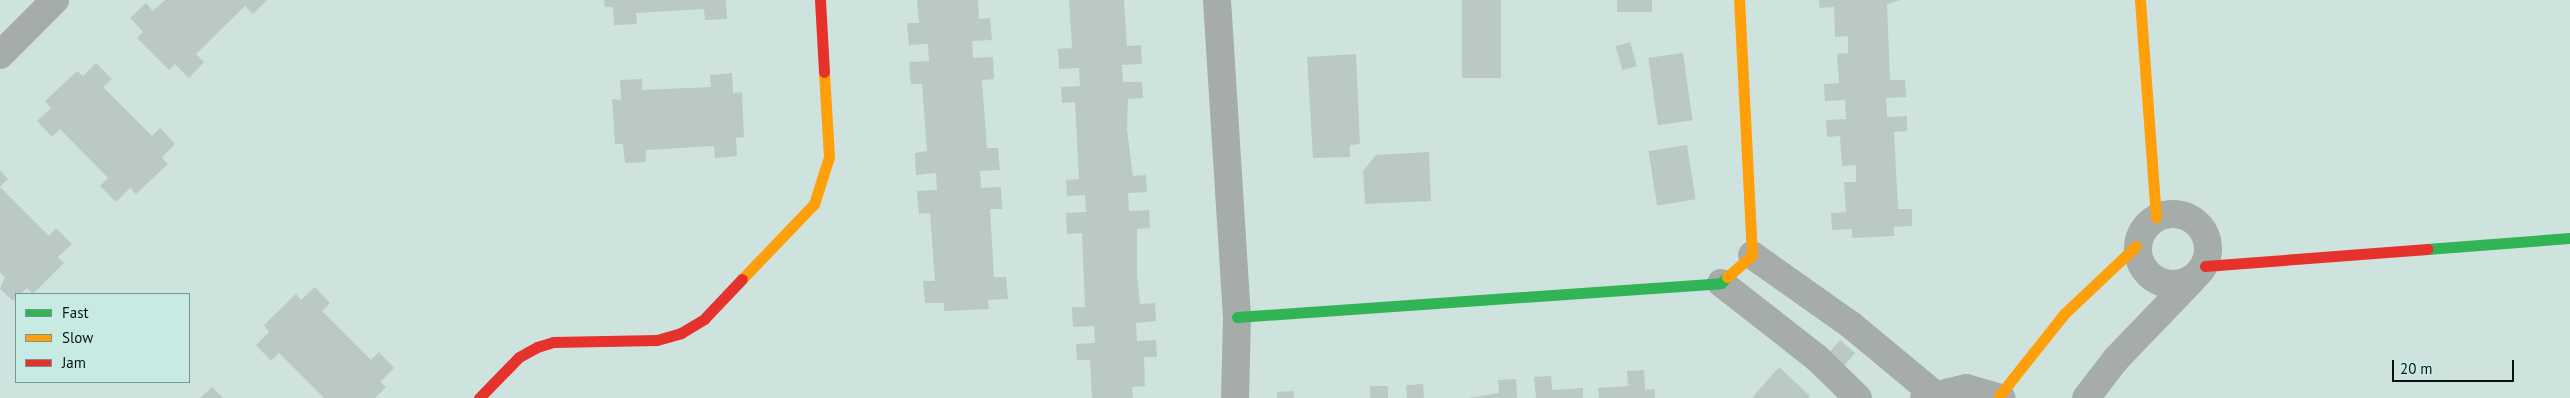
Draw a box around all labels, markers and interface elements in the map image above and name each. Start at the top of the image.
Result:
legend [15,293,190,383]
text: Fast [62,303,89,322]
text: Slow [62,328,93,347]
scale bar [2395,350,2518,382]
text: Jam [62,353,86,372]
text: 20 m [2400,359,2433,378]

